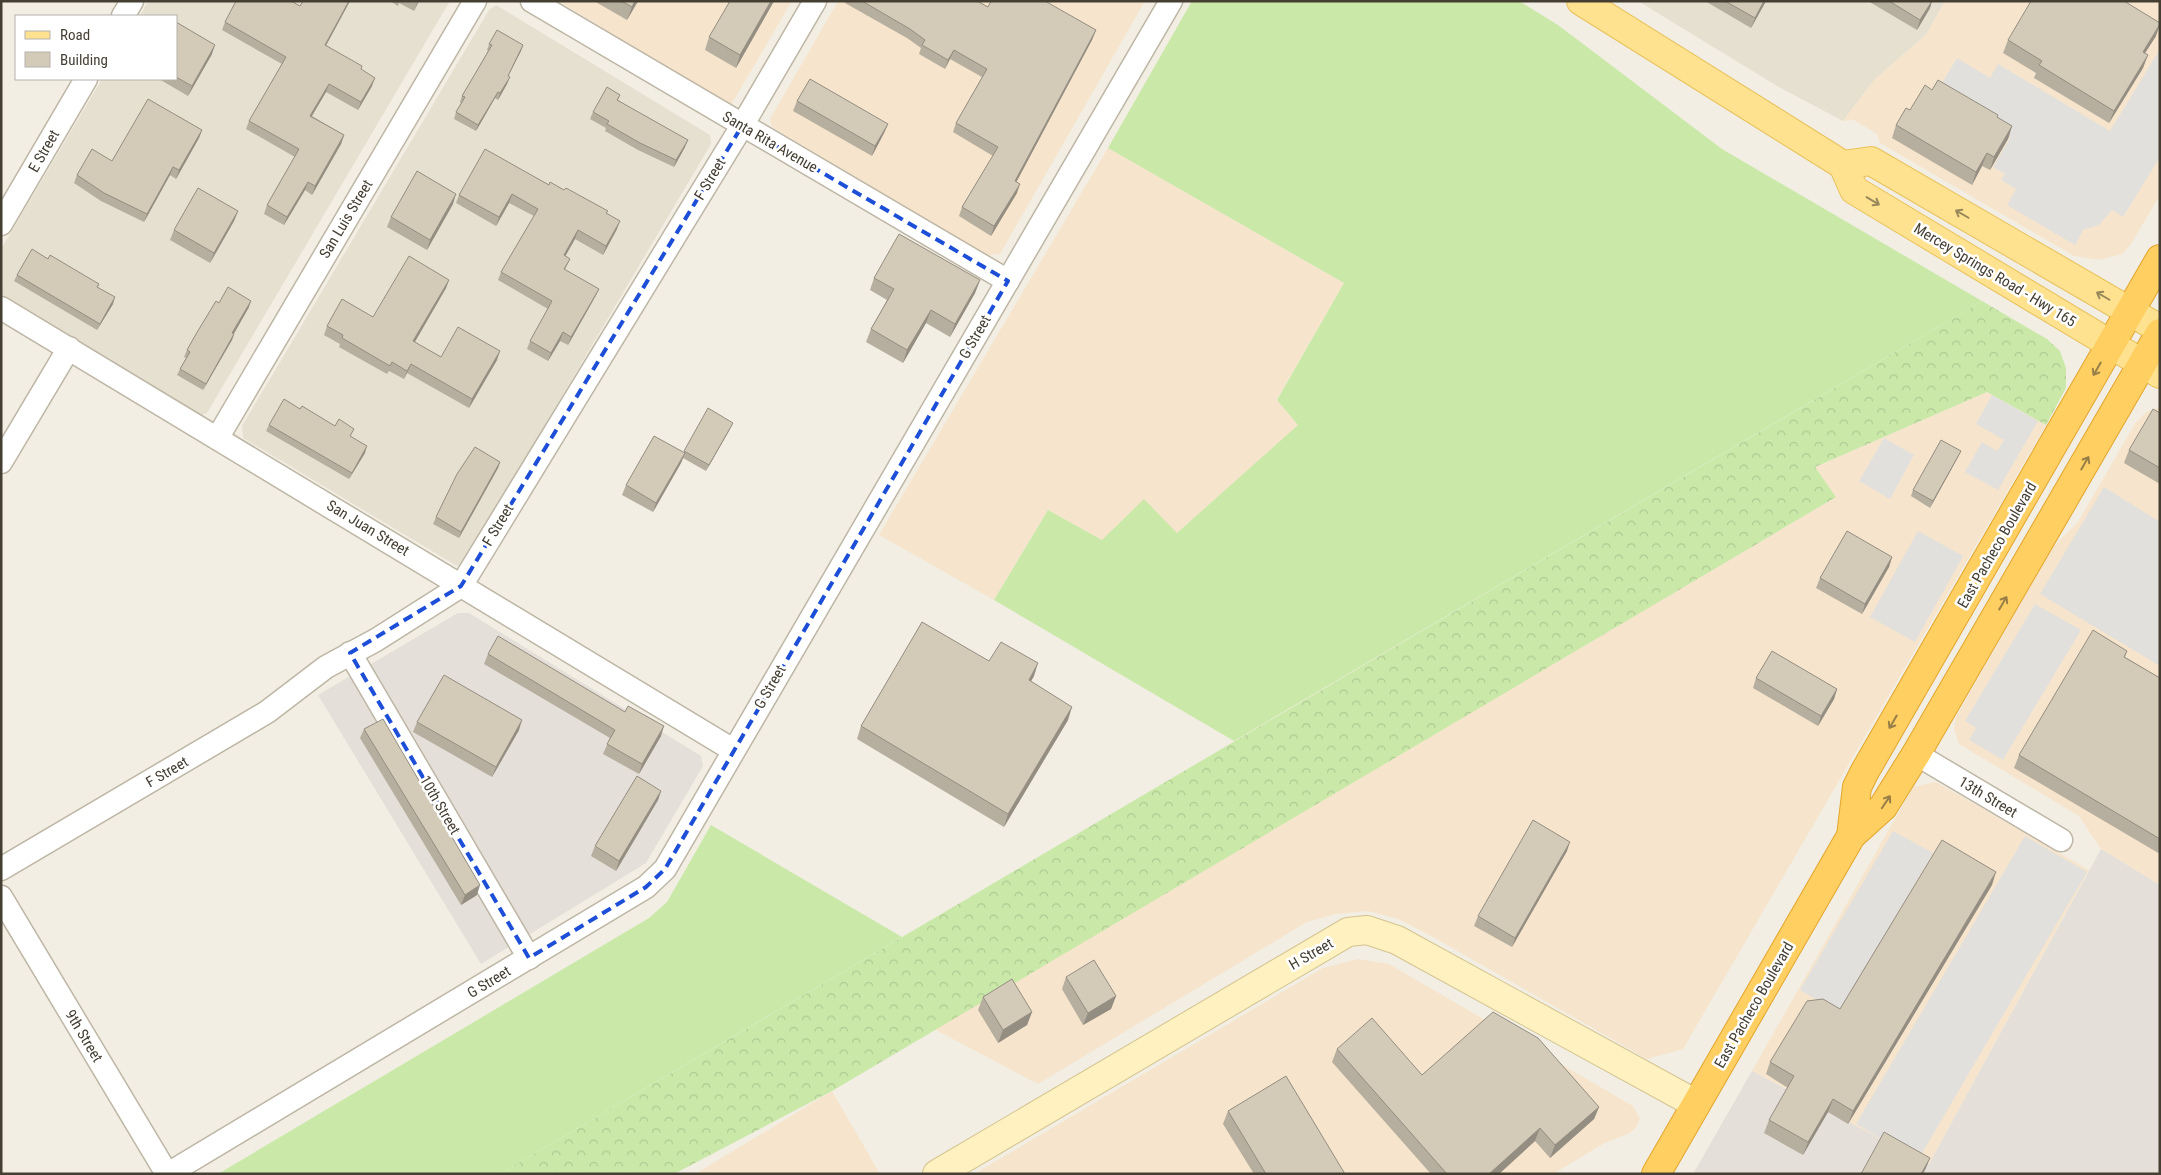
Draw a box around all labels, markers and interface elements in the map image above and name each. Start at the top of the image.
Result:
legend [15,15,178,80]
text: Road [60,26,90,44]
text: Building [60,51,108,69]
street label: Santa Rita Avenue [719,107,821,177]
street label: E Street [25,127,63,175]
street label: F Street [690,155,730,203]
street label: San Luis Street [315,176,377,262]
one-way arrow [1865,196,1879,206]
one-way arrow [1955,209,1970,219]
street label: Mercey Springs Road - Hwy 165 [1911,219,2079,331]
one-way arrow [2095,291,2110,301]
street label: G Street [955,312,995,362]
one-way arrow [2092,362,2102,377]
one-way arrow [2080,456,2090,470]
street label: East Pacheco Boulevard [1954,479,2040,611]
street label: San Juan Street [323,496,413,560]
street label: F Street [478,501,518,549]
one-way arrow [1998,596,2008,611]
street label: G Street [750,662,790,712]
one-way arrow [1888,715,1898,729]
street label: F Street [143,753,191,791]
street label: 10th Street [416,772,464,838]
street label: 13th Street [1955,773,2021,821]
one-way arrow [1881,795,1891,809]
street label: H Street [1286,934,1336,974]
street label: East Pacheco Boulevard [1711,939,1797,1071]
street label: G Street [464,962,514,1002]
street label: 9th Street [61,1007,107,1065]

